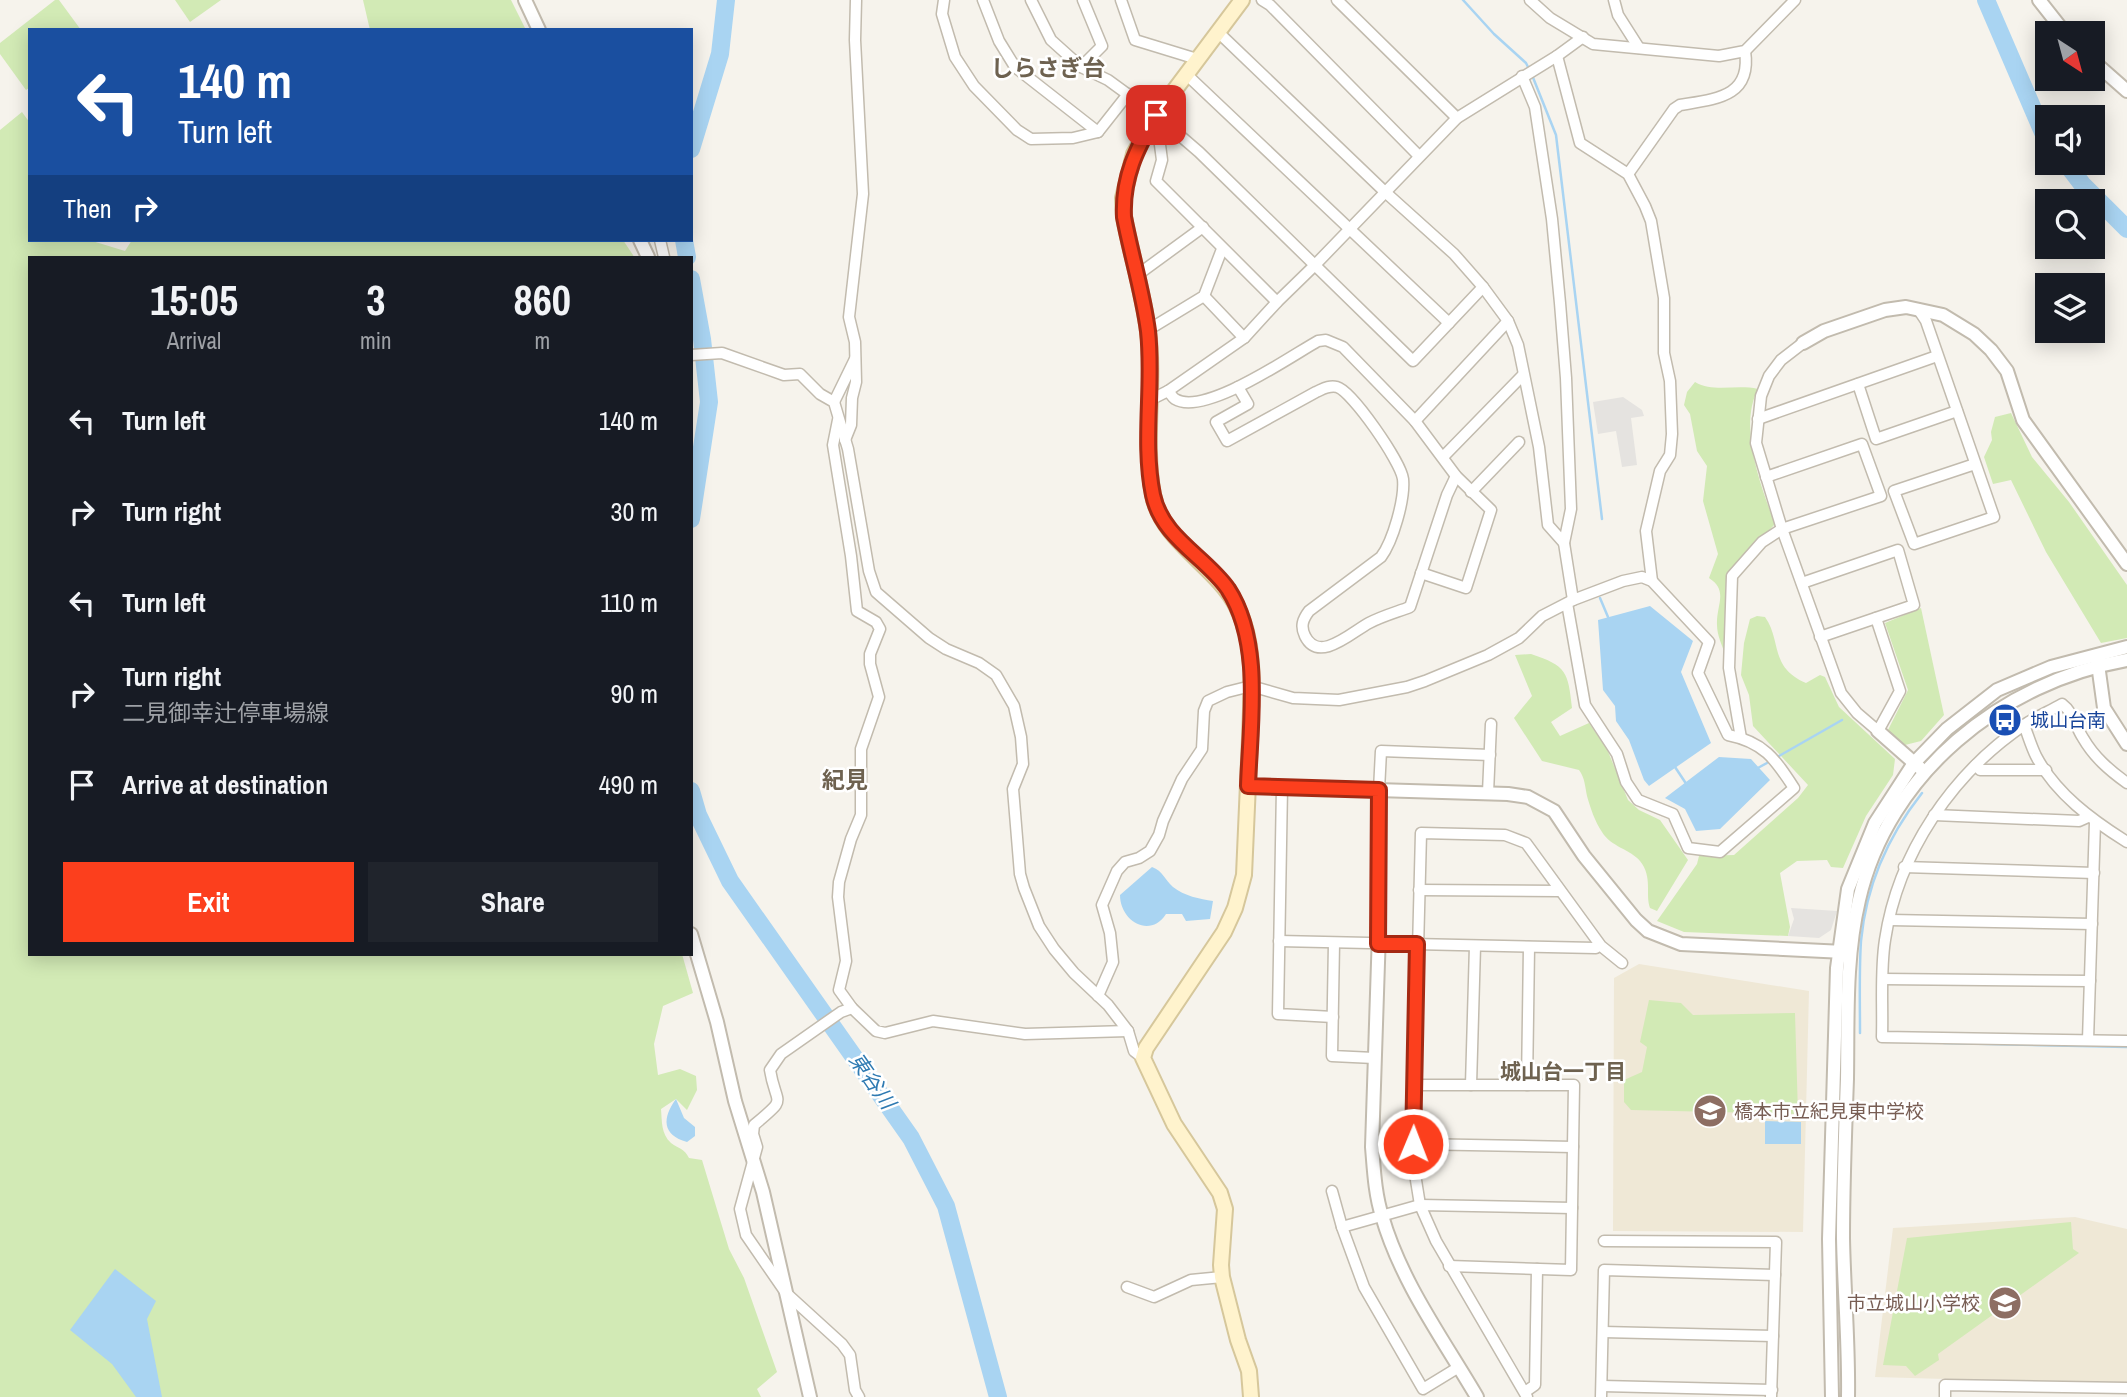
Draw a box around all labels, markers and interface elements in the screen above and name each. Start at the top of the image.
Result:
north arrow [2035,21,2105,91]
map controls [2035,21,2105,343]
text: 140 m [178,47,292,113]
district label: しらさぎ台 [991,52,1106,83]
icon: left [63,56,154,147]
pin [1126,85,1186,145]
icon: arrive [1137,96,1175,134]
button: sound [2035,105,2105,175]
text: Turn left [178,110,272,153]
icon: right [126,189,164,227]
button: search [2035,189,2105,259]
text: Then [63,191,112,226]
text: 15:05 [150,272,238,328]
text: 3 [366,272,385,328]
text: 860 [514,272,571,328]
button: layers [2035,273,2105,343]
text: Arrival [167,325,221,356]
text: min [360,325,392,356]
text: m [534,325,550,356]
icon: left [63,402,101,440]
text: Turn left [122,403,206,438]
text: 140 m [599,403,658,438]
icon: right [63,493,101,531]
text: Turn right [122,494,221,529]
text: 30 m [611,494,658,529]
icon: left [63,584,101,622]
text: Turn left [122,585,206,620]
text: 110 m [600,585,658,620]
text: Turn right [122,659,221,694]
icon: right [63,675,101,713]
text: 90 m [611,676,658,711]
text: 二見御幸辻停車場線 [122,697,329,728]
bus stop icon: 城山台南 [1986,701,2024,739]
place label: 城山台南 [2030,707,2106,733]
district label: 紀見 [822,764,868,795]
icon: arrive [63,766,101,804]
text: Arrive at destination [122,767,328,802]
text: 490 m [599,767,658,802]
button: Exit [63,862,354,942]
button: Share [368,862,658,942]
water label: 東谷川 [842,1047,904,1116]
district label: 城山台一丁目 [1500,1057,1626,1086]
school or university icon: 橋本市立紀見東中学校 [1691,1092,1729,1130]
place label: 橋本市立紀見東中学校 [1734,1098,1924,1124]
position arrow [1376,1107,1450,1181]
school or university icon: 市立城山小学校 [1986,1284,2024,1322]
place label: 市立城山小学校 [1847,1290,1980,1316]

